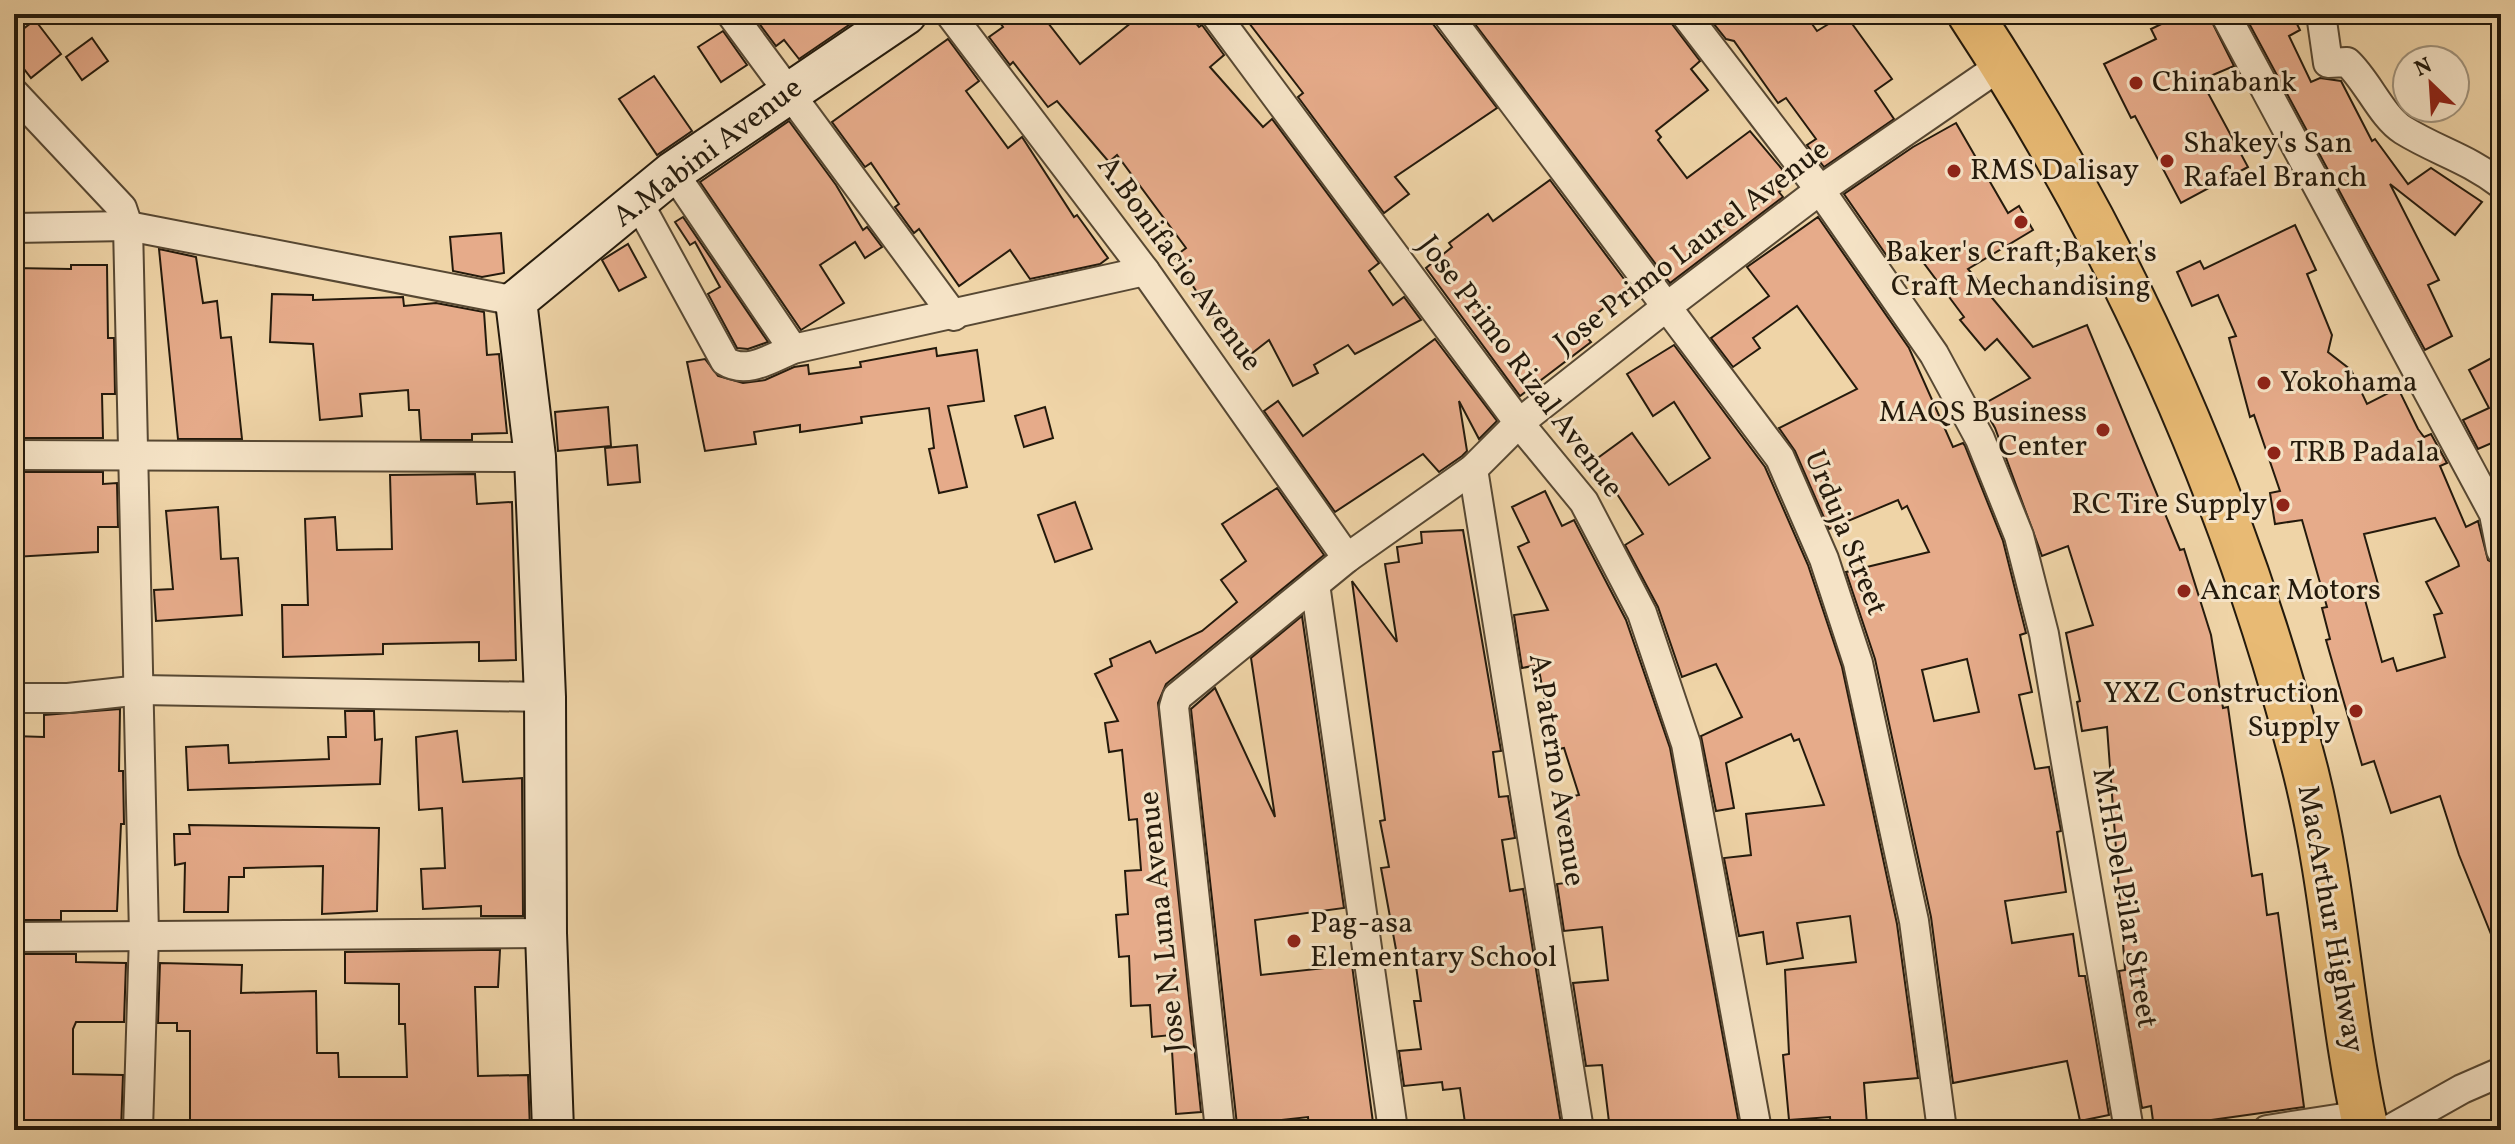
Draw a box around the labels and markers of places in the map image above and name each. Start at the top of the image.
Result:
place label: Chinabank [2152,62,2297,104]
marker: Chinabank [2127,74,2145,92]
place label: Shakey's San Rafael Branch [2183,123,2368,199]
place label: RMS Dalisay [1970,150,2139,192]
marker: Shakey's San Rafael Branch [2158,152,2176,170]
marker: RMS Dalisay [1945,162,1963,180]
marker: Baker's Craft;Baker's Craft Mechandising [2012,213,2030,231]
place label: Baker's Craft;Baker's Craft Mechandising [1885,232,2157,308]
place label: Yokohama [2280,362,2418,404]
marker: Yokohama [2255,374,2273,392]
place label: MAQS Business Center [1879,392,2087,468]
marker: MAQS Business Center [2094,421,2112,439]
place label: TRB Padala [2290,432,2440,474]
marker: TRB Padala [2265,444,2283,462]
place label: RC Tire Supply [2071,484,2267,526]
marker: RC Tire Supply [2274,496,2292,514]
place label: Ancar Motors [2200,570,2381,612]
marker: Ancar Motors [2175,582,2193,600]
place label: YXZ Construction Supply [2103,673,2340,749]
marker: YXZ Construction Supply [2347,702,2365,720]
place label: Pag-asa Elementary School [1310,903,1557,979]
marker: Pag-asa Elementary School [1285,932,1303,950]

